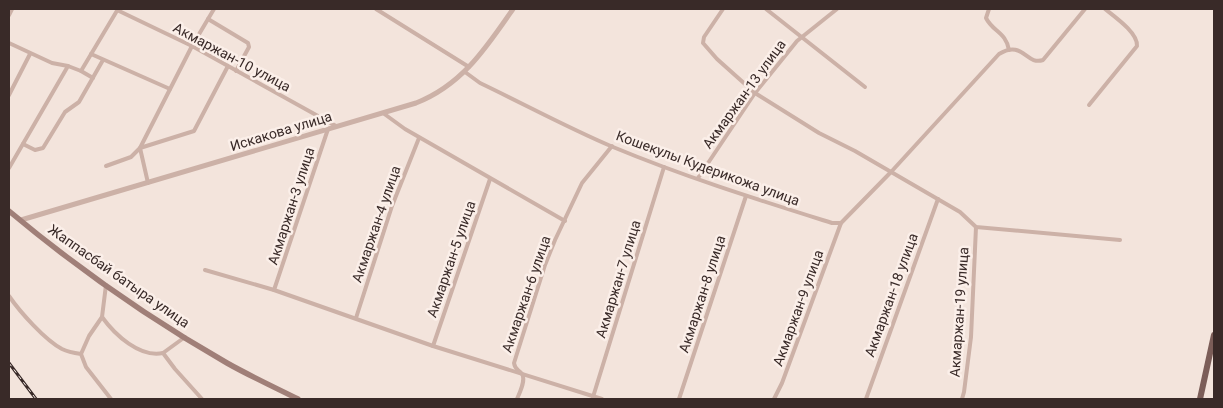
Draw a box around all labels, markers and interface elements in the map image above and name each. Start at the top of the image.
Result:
street label: Акмаржан-10 улица [171,19,293,95]
street label: Акмаржан-13 улица [699,37,789,151]
street label: Искакова улица [228,108,334,154]
street label: Кошекулы Кудерикожа улица [614,127,802,209]
street label: Акмаржан-3 улица [264,145,318,267]
street label: Акмаржан-4 улица [348,163,404,285]
street label: Акмаржан-5 улица [423,198,479,320]
street label: Акмаржан-7 улица [592,218,644,340]
street label: Жаппасбай батыра улица [45,221,193,331]
street label: Акмаржан-18 улица [861,231,921,359]
street label: Акмаржан-6 улица [498,233,554,355]
street label: Акмаржан-8 улица [675,233,729,355]
street label: Акмаржан-19 улица [946,246,972,378]
street label: Акмаржан-9 улица [770,248,826,368]

